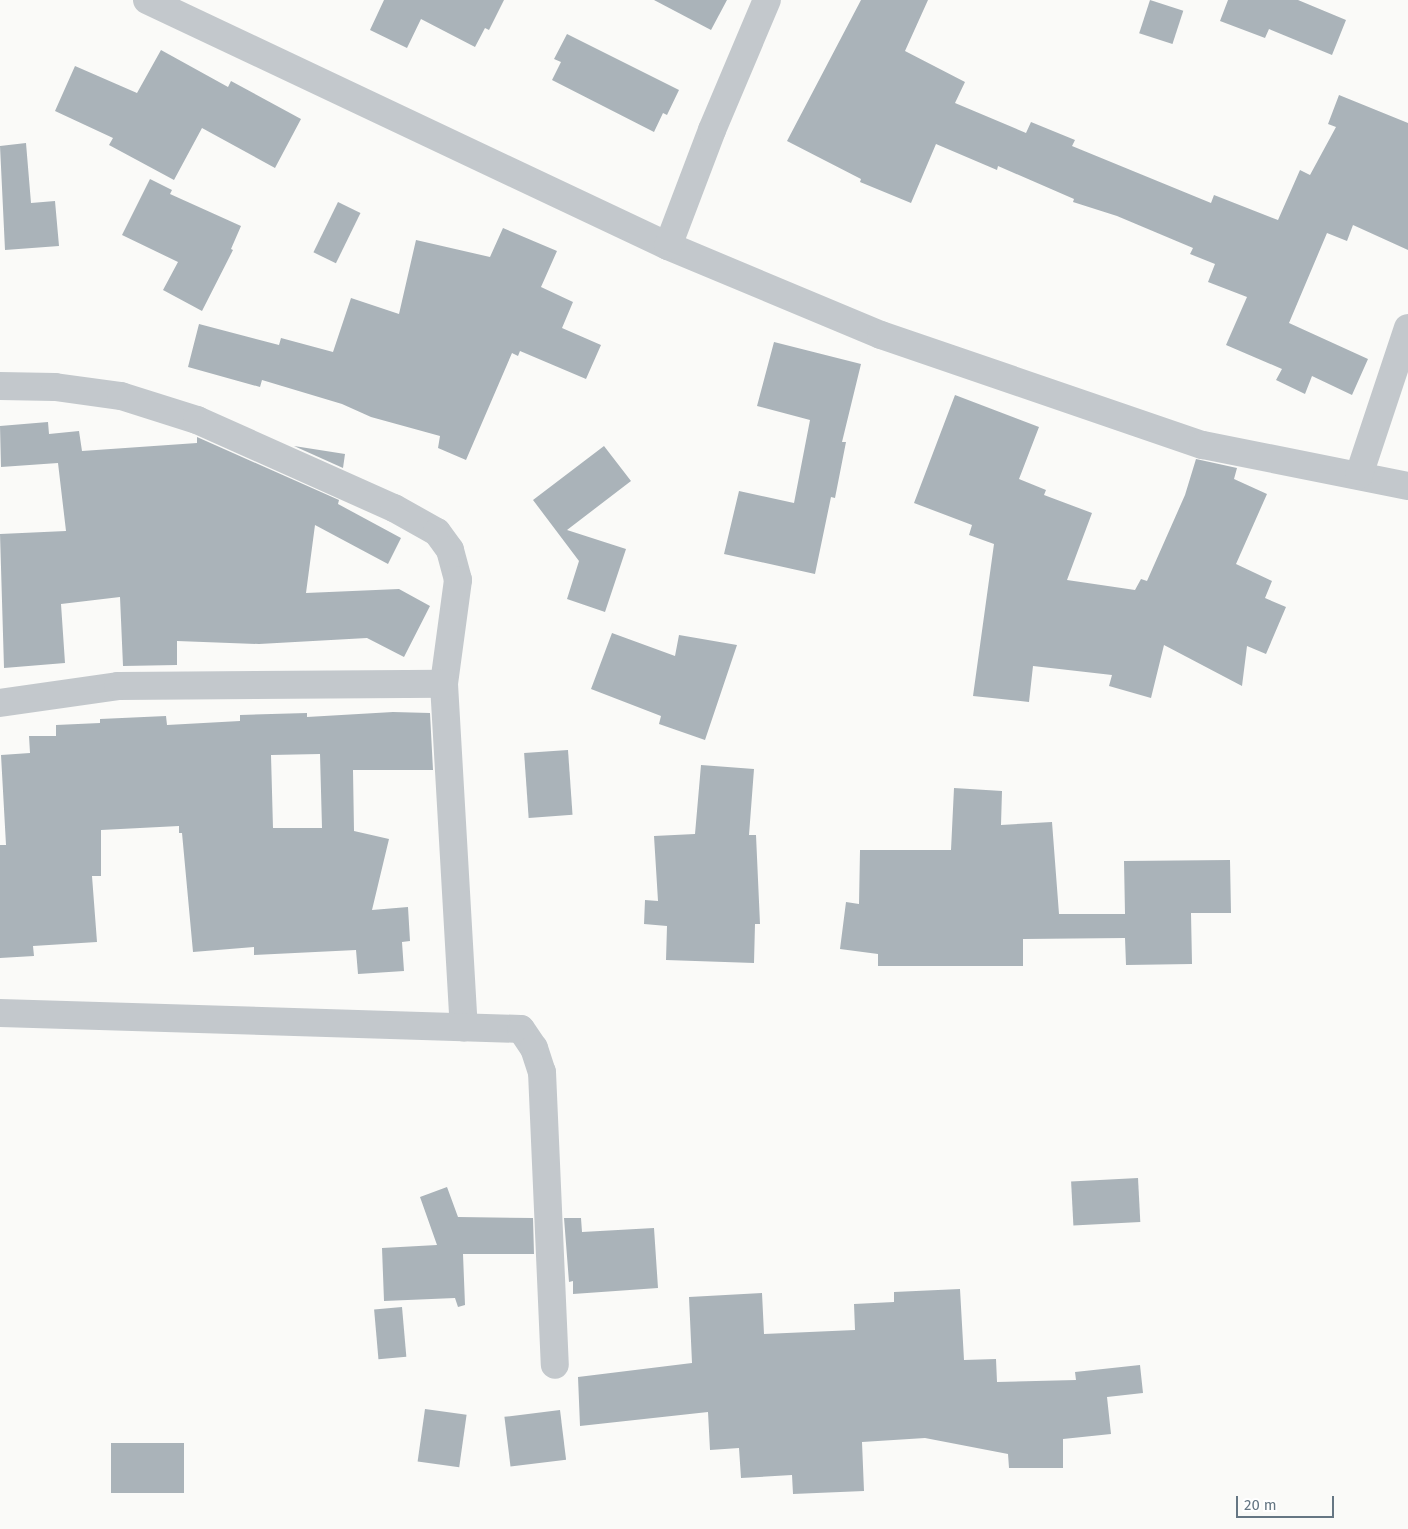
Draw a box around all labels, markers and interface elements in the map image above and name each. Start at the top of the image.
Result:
scale bar [1238,1486,1336,1518]
text: 20 m [1244,1496,1277,1514]

